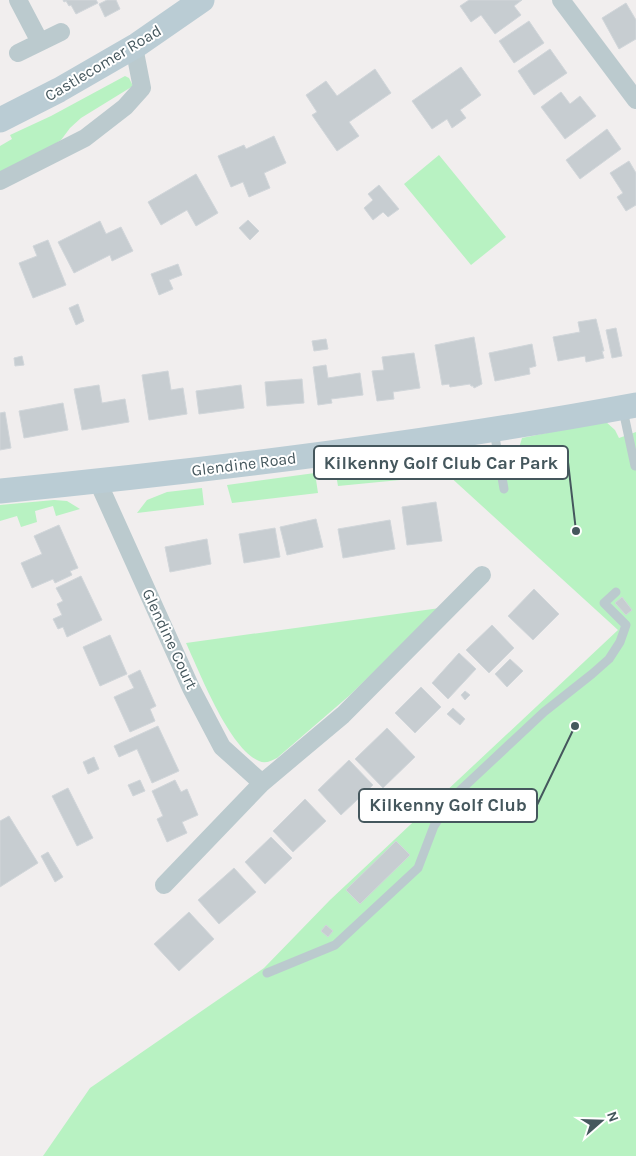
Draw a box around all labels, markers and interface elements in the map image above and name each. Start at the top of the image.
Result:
street label: Castlecomer Road [41,21,165,105]
callout: Kilkenny Golf Club Car Park [314,446,568,479]
street label: Glendine Road [191,448,297,480]
text: Kilkenny Golf Club Car Park [324,452,559,474]
street label: Glendine Court [138,586,202,692]
callout: Kilkenny Golf Club [359,789,537,822]
text: Kilkenny Golf Club [369,794,527,816]
north arrow [576,1096,626,1146]
text: N [603,1109,622,1124]

